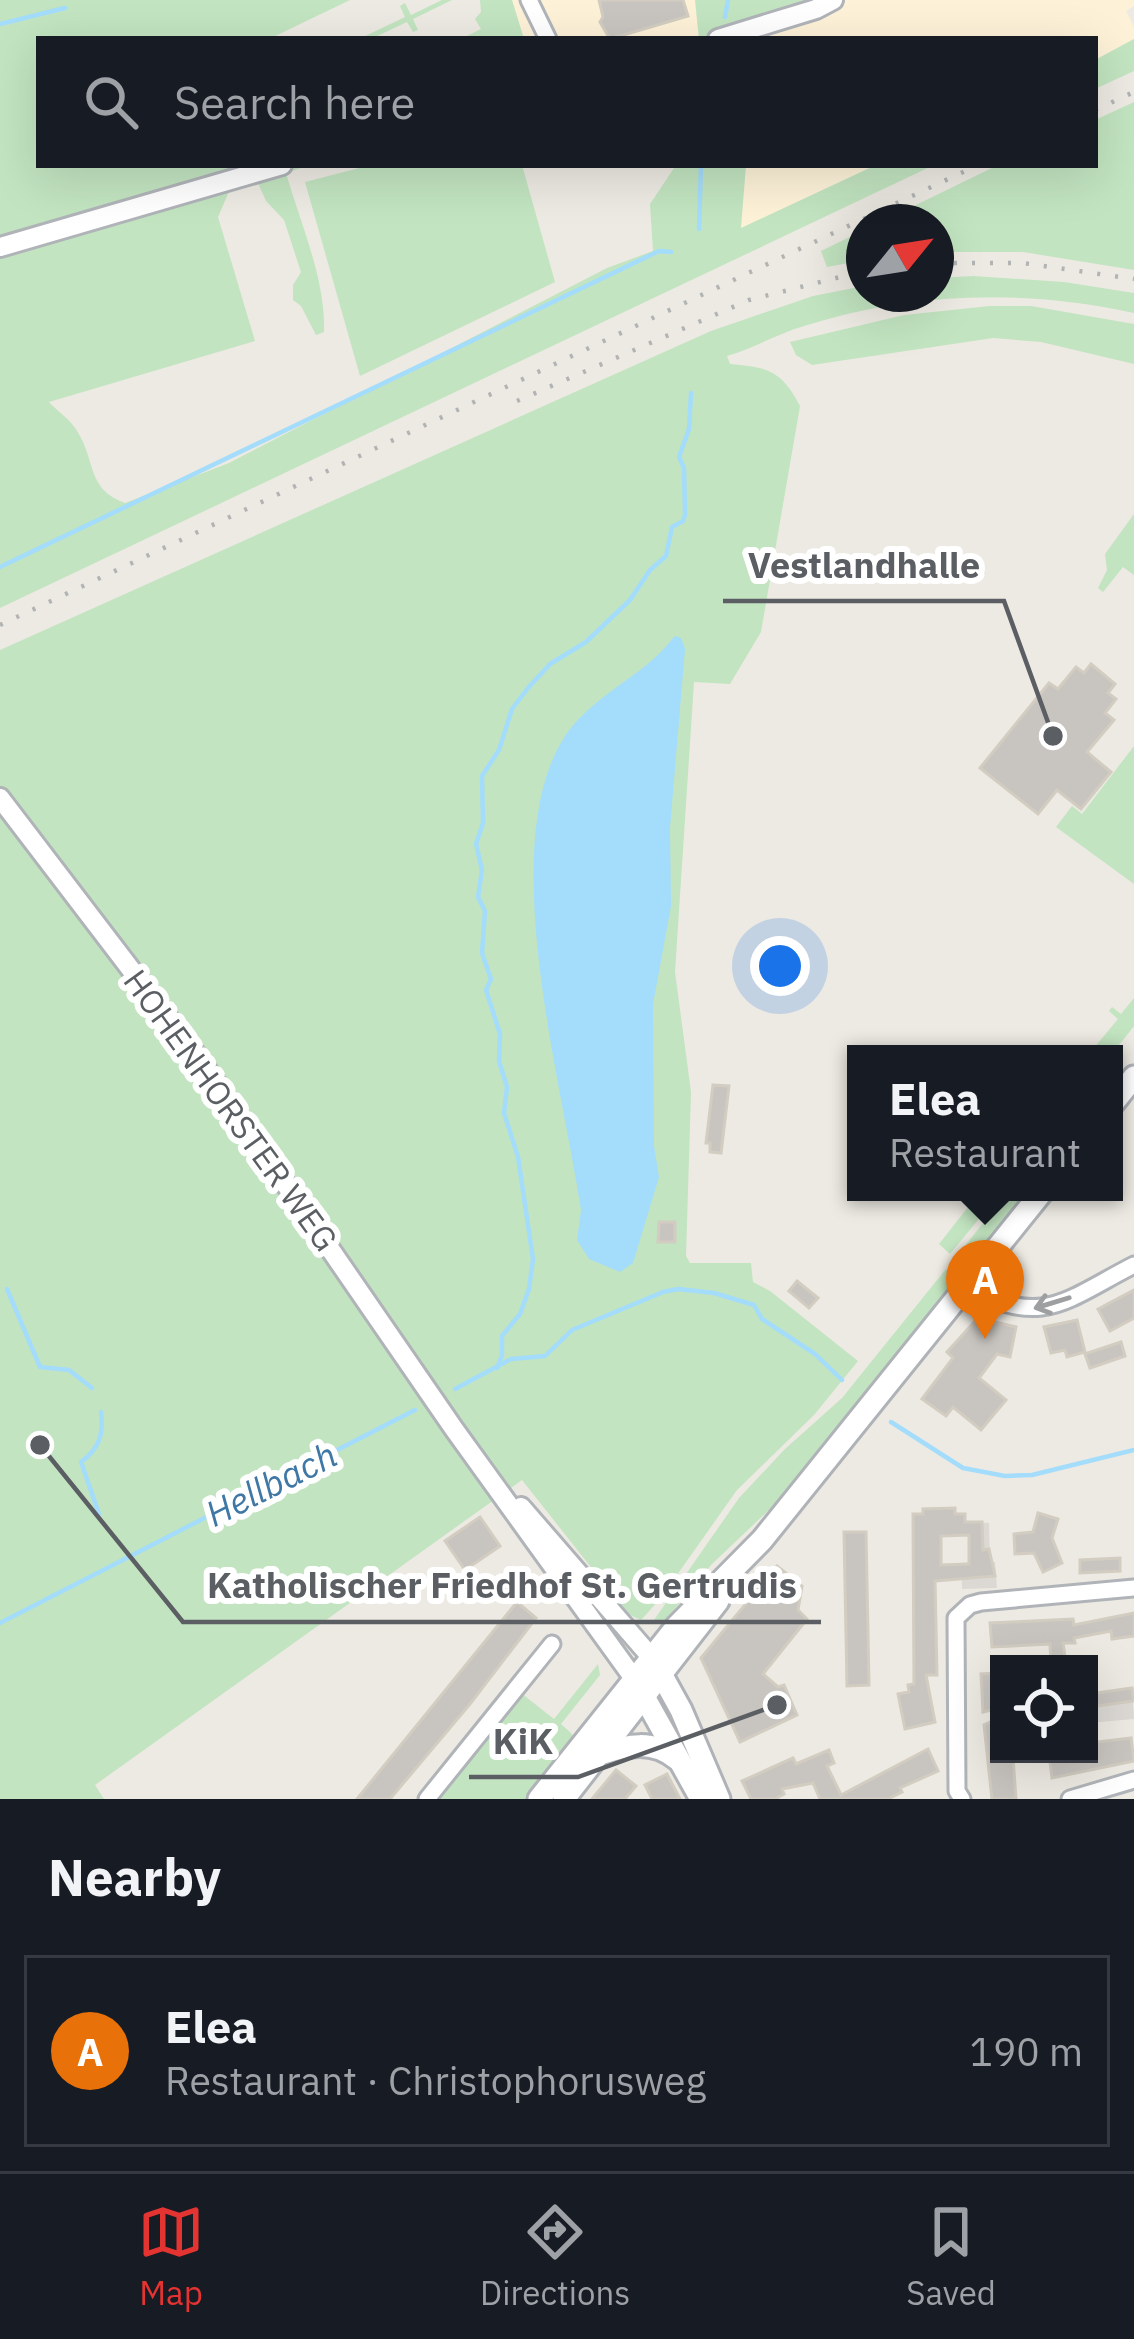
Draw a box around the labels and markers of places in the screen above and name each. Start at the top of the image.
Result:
callout: Vestlandhalle [723,529,1004,601]
pin: A [946,1240,1024,1339]
callout: Katholischer Friedhof St. Gertrudis [183,1550,821,1622]
callout: KiK [469,1705,578,1777]

